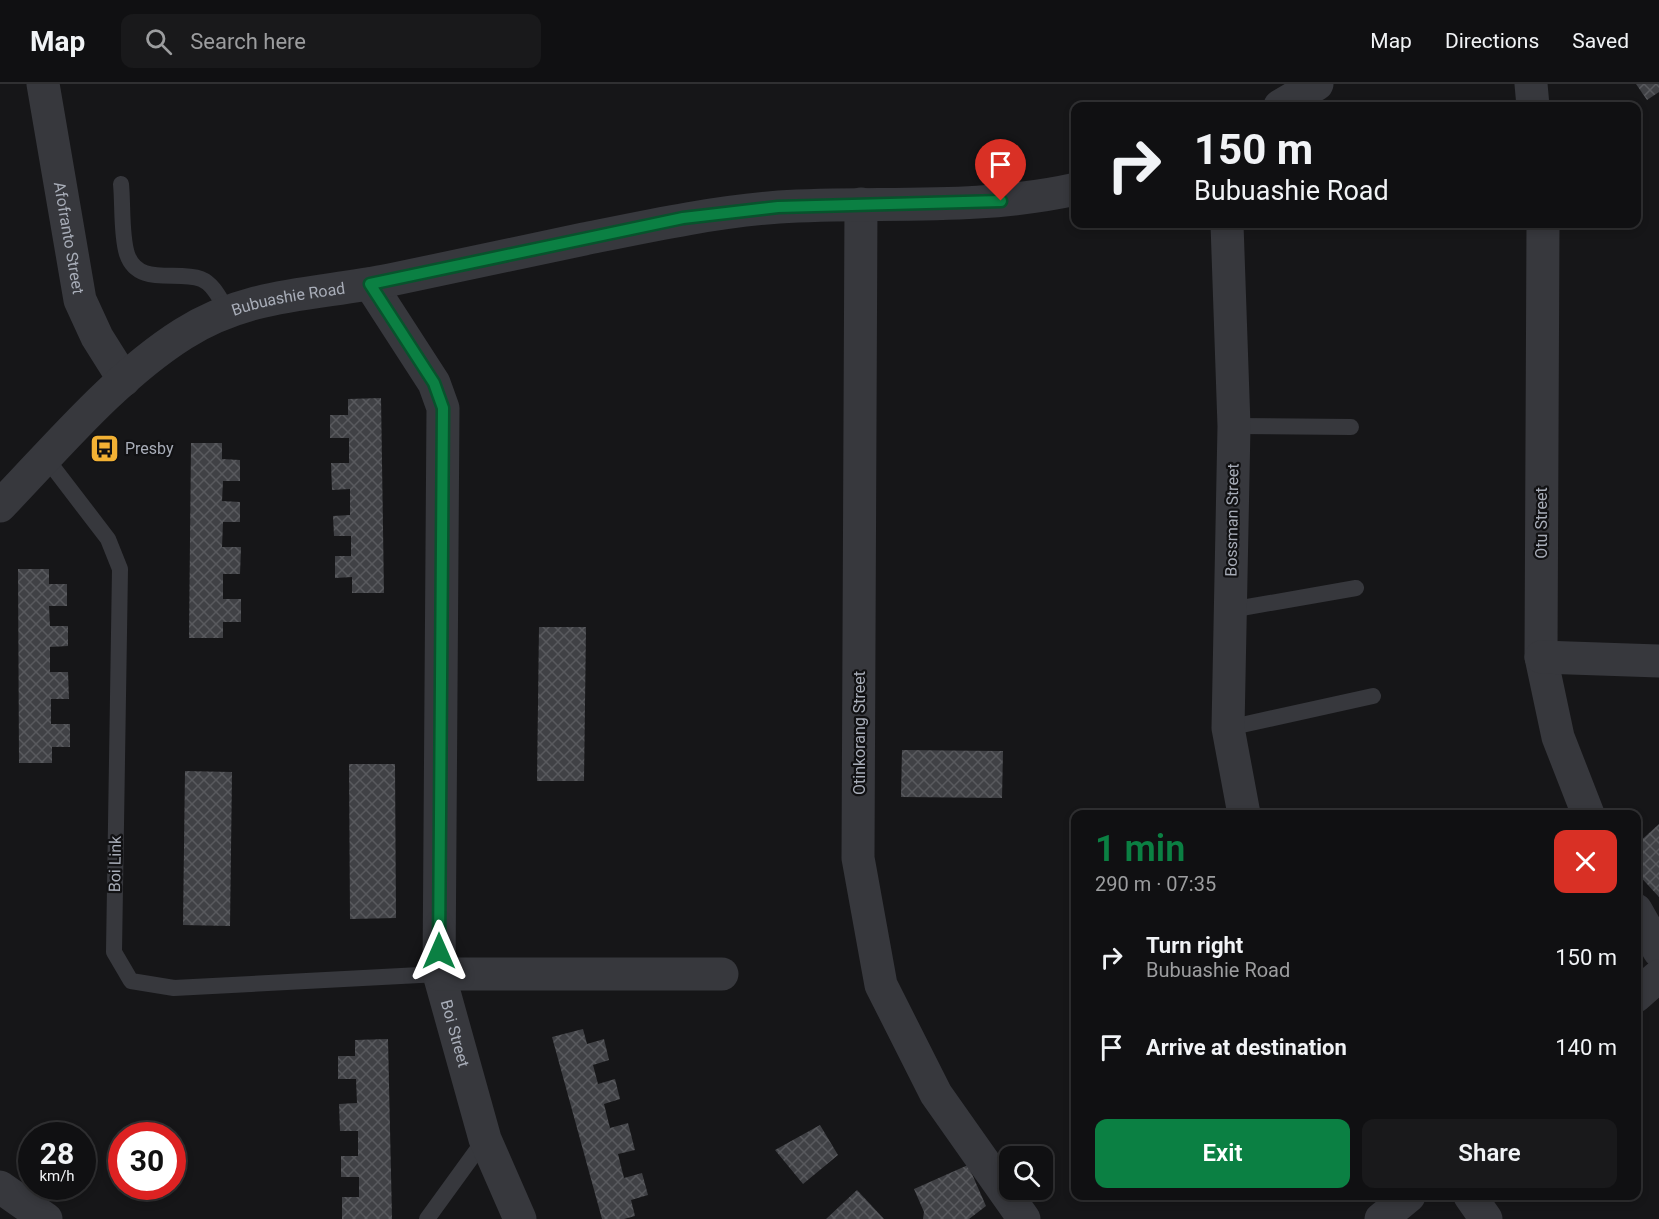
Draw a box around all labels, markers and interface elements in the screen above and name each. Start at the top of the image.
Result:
search box [121,14,541,68]
text: Map [30,25,85,58]
icon: search [142,25,175,58]
text: Search here [190,29,306,54]
text: Map [1370,29,1412,53]
text: Directions [1445,29,1539,53]
text: Saved [1572,29,1629,53]
text: 150 m [1194,125,1313,174]
icon: right [1095,126,1173,204]
pin [975,139,1026,201]
icon: arrive [984,148,1017,181]
text: Bubuashie Road [1194,175,1389,207]
street label: Afofranto Street [50,180,88,295]
street label: Bubuashie Road [229,278,346,319]
bus stop icon: Presby [88,432,120,464]
place label: Presby [125,439,174,458]
street label: Bossman Street [1222,463,1242,577]
street label: Otu Street [1532,487,1551,559]
street label: Otinkorang Street [850,671,869,795]
text: 1 min [1095,828,1185,870]
button: close [1554,830,1617,893]
street label: Boi Link [105,835,125,892]
text: 290 m · 07:35 [1095,872,1216,896]
position arrow [407,919,471,983]
text: Turn right [1146,933,1243,958]
icon: right [1095,941,1128,974]
text: 150 m [1555,945,1617,970]
text: Bubuashie Road [1146,958,1290,982]
street label: Boi Street [437,997,474,1069]
icon: arrive [1095,1031,1128,1064]
text: Arrive at destination [1146,1035,1347,1060]
text: 140 m [1555,1035,1617,1060]
button: Exit [1095,1119,1350,1188]
button: Share [1362,1119,1617,1188]
speed limit sign: 30 [108,1122,186,1200]
text: 28 [40,1136,74,1171]
map controls [999,1146,1053,1200]
button: search [999,1146,1053,1200]
text: km/h [39,1167,75,1185]

